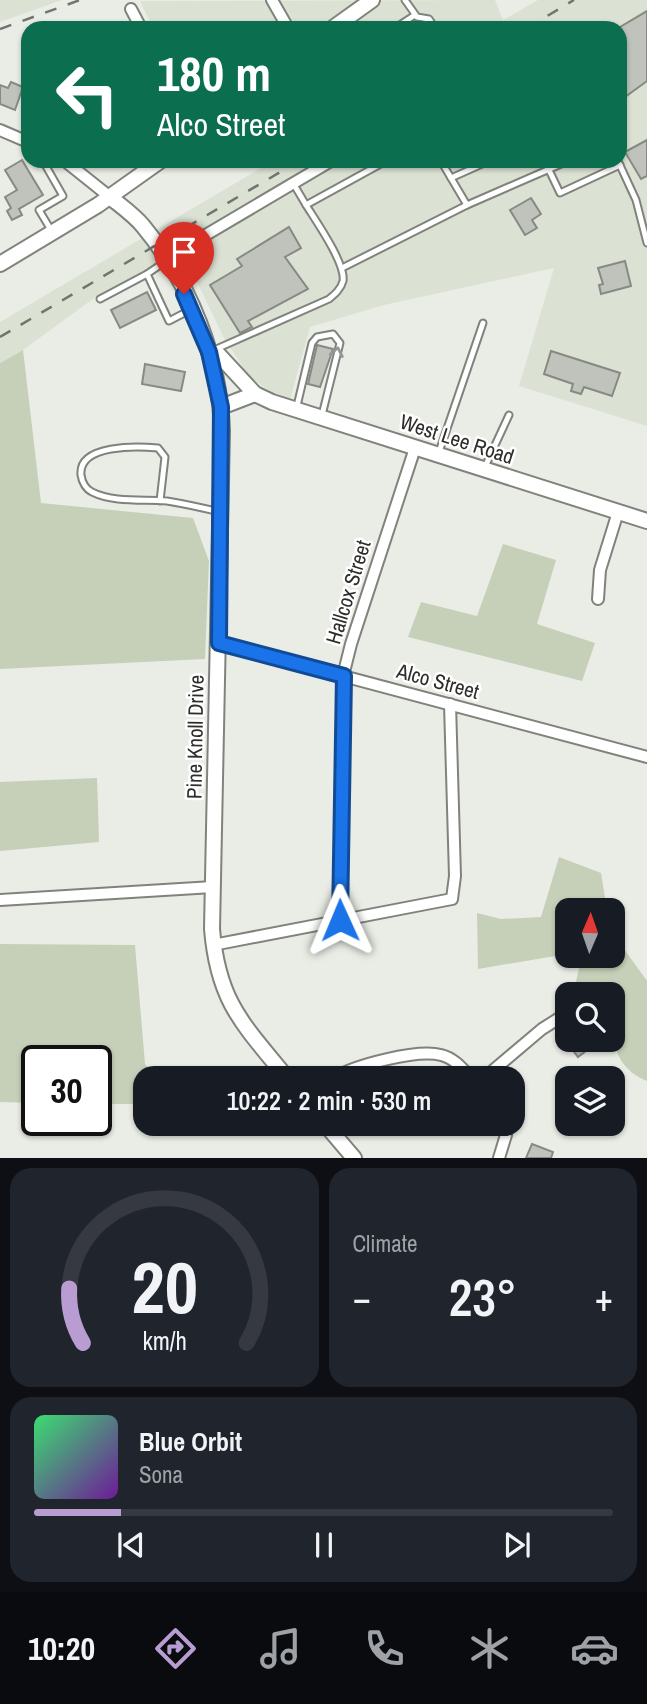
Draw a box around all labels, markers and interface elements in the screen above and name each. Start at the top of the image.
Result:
text: 180 m [157,40,271,106]
icon: left [42,49,133,140]
text: Alco Street [157,103,285,146]
pin [154,222,214,294]
icon: arrive [165,233,203,271]
one-way arrow [329,346,344,358]
street label: West Lee Road [396,407,518,471]
street label: Hallcox Street [318,536,378,647]
street label: Alco Street [393,656,483,706]
street label: Pine Knoll Drive [179,675,211,799]
position arrow [303,883,377,957]
north arrow [555,898,625,968]
map controls [555,898,625,1136]
button: search [555,982,625,1052]
speed limit sign: 30 [21,1045,112,1136]
button: layers [555,1066,625,1136]
text: 10:22 · 2 min · 530 m [227,1083,431,1118]
text: Climate [353,1228,417,1259]
text: 20 [131,1239,197,1337]
text: 23° [449,1262,517,1332]
text: − [353,1272,371,1323]
text: + [595,1272,613,1323]
text: km/h [142,1324,186,1358]
text: Blue Orbit [139,1424,242,1459]
text: Sona [139,1459,183,1490]
icon: previous [112,1526,150,1564]
icon: pause [305,1526,343,1564]
icon: next [498,1526,536,1564]
icon: directions [151,1624,200,1673]
icon: music [256,1624,305,1673]
icon: phone [360,1624,409,1673]
icon: climate [465,1624,514,1673]
icon: car [570,1624,619,1673]
text: 10:20 [28,1627,95,1670]

